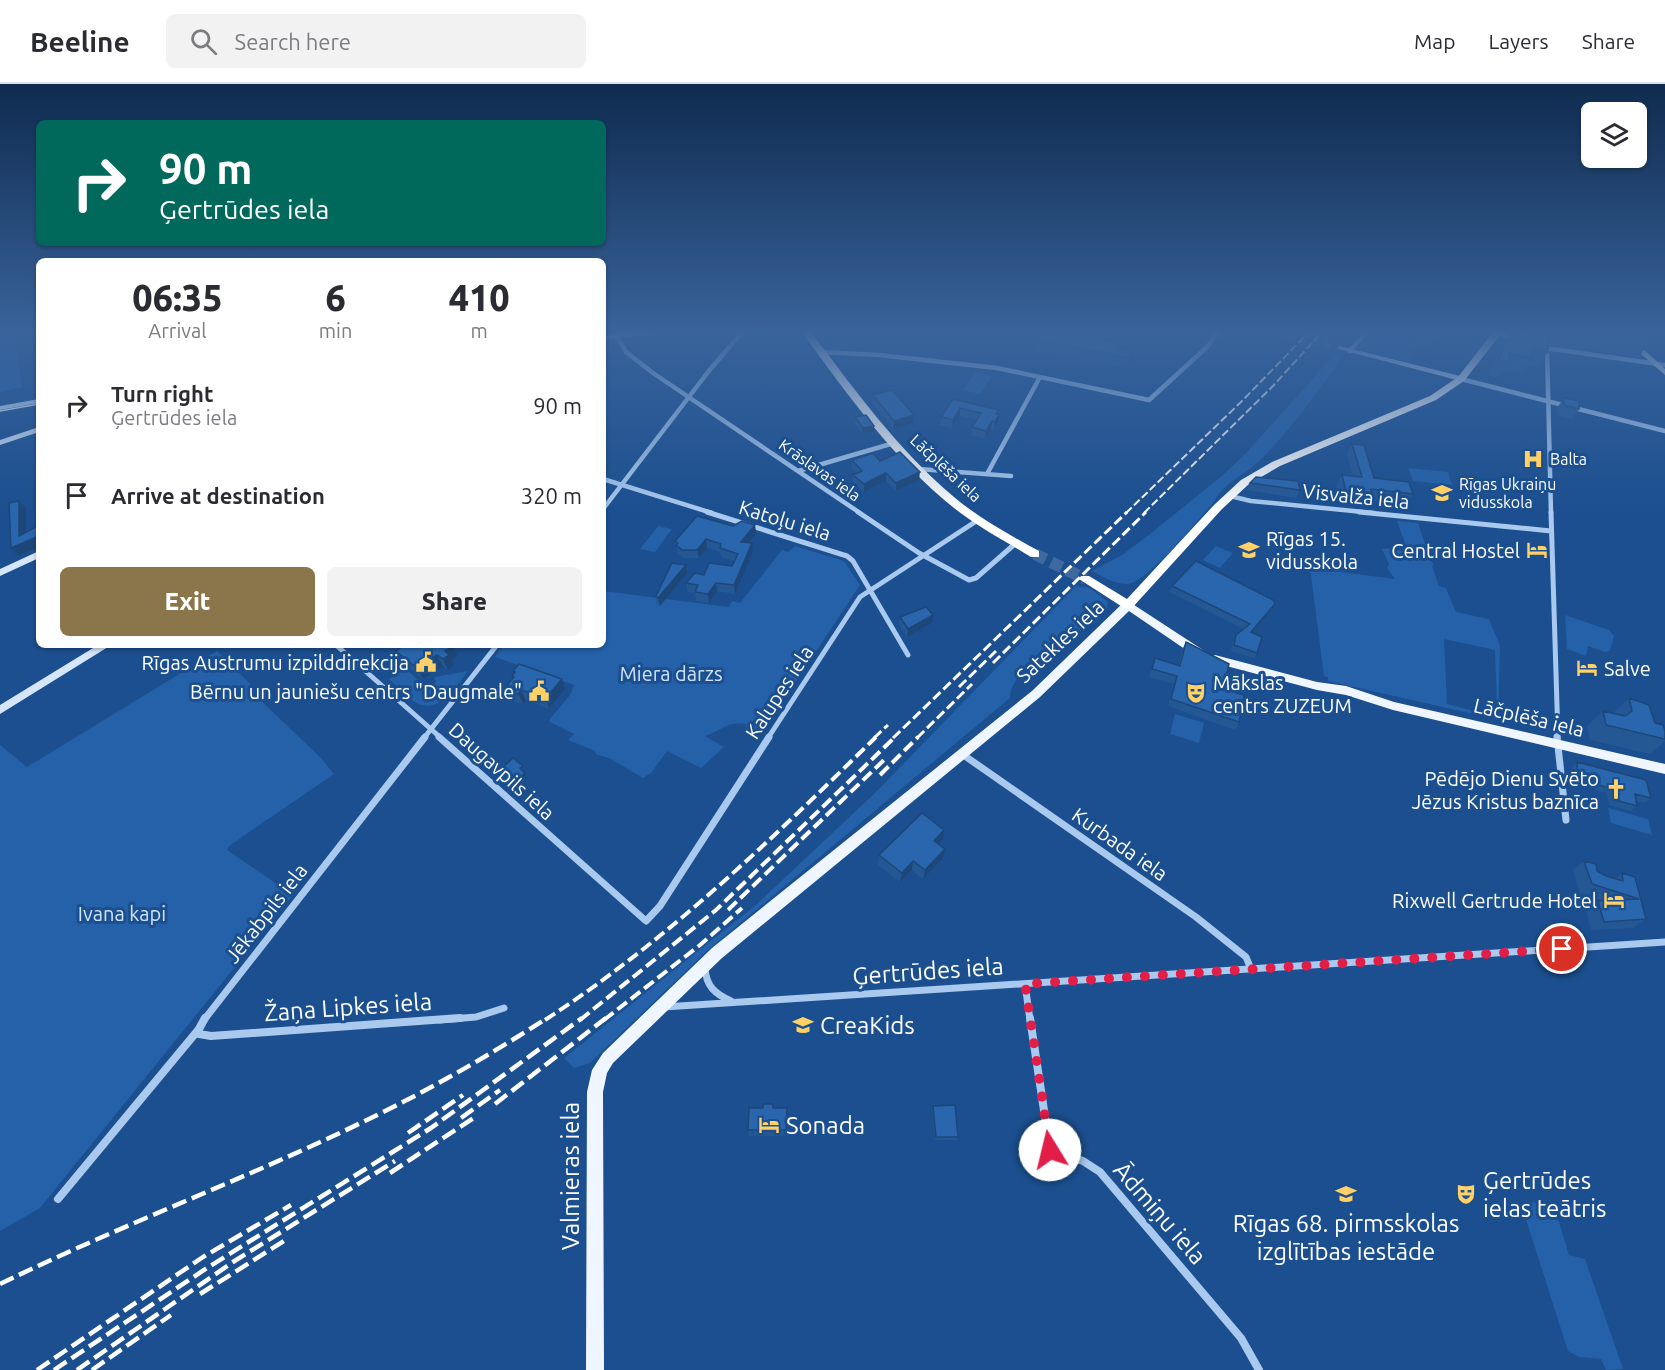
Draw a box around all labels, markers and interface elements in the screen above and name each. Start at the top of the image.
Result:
search box [166,14,586,68]
icon: search [187,25,220,58]
text: Beeline [30,26,130,57]
text: Search here [235,29,351,54]
text: Map [1414,29,1455,53]
text: Layers [1488,29,1549,53]
text: Share [1582,29,1635,53]
map controls [1581,102,1647,168]
button: layers [1581,102,1647,168]
icon: right [60,144,138,222]
text: 90 m [159,145,253,192]
text: Ģertrūdes iela [159,194,329,224]
text: 06:35 [132,277,222,318]
text: 6 [325,277,346,318]
text: 410 [449,277,510,318]
text: Arrival [148,319,207,342]
text: min [319,319,352,342]
text: m [471,319,488,342]
text: Turn right [111,381,213,406]
icon: right [60,389,93,422]
text: 90 m [533,393,582,418]
text: Ģertrūdes iela [111,406,237,429]
street label: Lāčplēša iela [907,431,985,505]
street label: Krāslavas iela [776,435,864,505]
hospital icon: Balta [1521,447,1545,471]
place label: Balta [1550,450,1587,468]
place label: Rīgas Ukraiņu vidusskola [1459,475,1556,511]
icon: arrive [60,479,93,512]
street label: Visvalža iela [1301,479,1411,513]
school or university icon: Rīgas Ukraiņu vidusskola [1430,481,1454,505]
text: Arrive at destination [111,483,325,508]
text: 320 m [521,483,582,508]
street label: Katoļu iela [736,495,834,545]
place label: Rīgas 15. vidusskola [1266,527,1358,573]
school or university icon: Rīgas 15. vidusskola [1237,538,1261,562]
hotel icon: Central Hostel [1525,538,1549,562]
place label: Central Hostel [1391,539,1520,562]
button: Exit [60,567,315,636]
button: Share [327,567,582,636]
street label: Satekles iela [1012,595,1108,687]
street label: Kalupes iela [740,641,818,743]
public building icon: Rīgas Austrumu izpilddirekcija [414,650,438,674]
place label: Rīgas Austrumu izpilddirekcija [142,651,409,674]
hotel icon: Salve [1575,656,1599,680]
place label: Salve [1604,657,1651,680]
park label: Miera dārzs [619,662,723,685]
place label: Mākslas centrs ZUZEUM [1213,671,1352,717]
public building icon: Bērnu un jauniešu centrs "Daugmale" [527,679,551,703]
place label: Bērnu un jauniešu centrs "Daugmale" [190,680,522,703]
theatre icon: Mākslas centrs ZUZEUM [1184,681,1208,705]
street label: Lāčplēša iela [1471,693,1587,741]
street label: Daugavpils iela [445,718,559,824]
place label: Pēdējo Dienu Svēto Jēzus Kristus baznīca [1411,767,1599,813]
church icon: Pēdējo Dienu Svēto Jēzus Kristus baznīca [1604,777,1628,801]
street label: Kurbada iela [1068,803,1172,885]
street label: Jēkabpils iela [220,859,312,967]
hotel icon: Rixwell Gertrude Hotel [1602,888,1626,912]
place label: Rixwell Gertrude Hotel [1392,889,1597,912]
park label: Ivana kapi [78,902,166,925]
pin [1536,923,1587,974]
icon: arrive [1545,932,1578,965]
street label: Ģertrūdes iela [852,952,1004,990]
street label: Žaņa Lipkes iela [263,987,433,1026]
place label: CreaKids [820,1012,915,1039]
school or university icon: CreaKids [791,1013,815,1037]
street label: Valmieras iela [557,1102,584,1250]
place label: Sonada [786,1112,865,1139]
hotel icon: Sonada [757,1113,781,1137]
position arrow [1018,1118,1082,1182]
street label: Ādmiņu iela [1108,1156,1212,1270]
place label: Ģertrūdes ielas teātris [1483,1167,1606,1222]
school or university icon: Rīgas 68. pirmsskolas izglītības iestāde [1334,1182,1358,1206]
theatre icon: Ģertrūdes ielas teātris [1454,1182,1478,1206]
place label: Rīgas 68. pirmsskolas izglītības iestāde [1233,1210,1459,1265]

